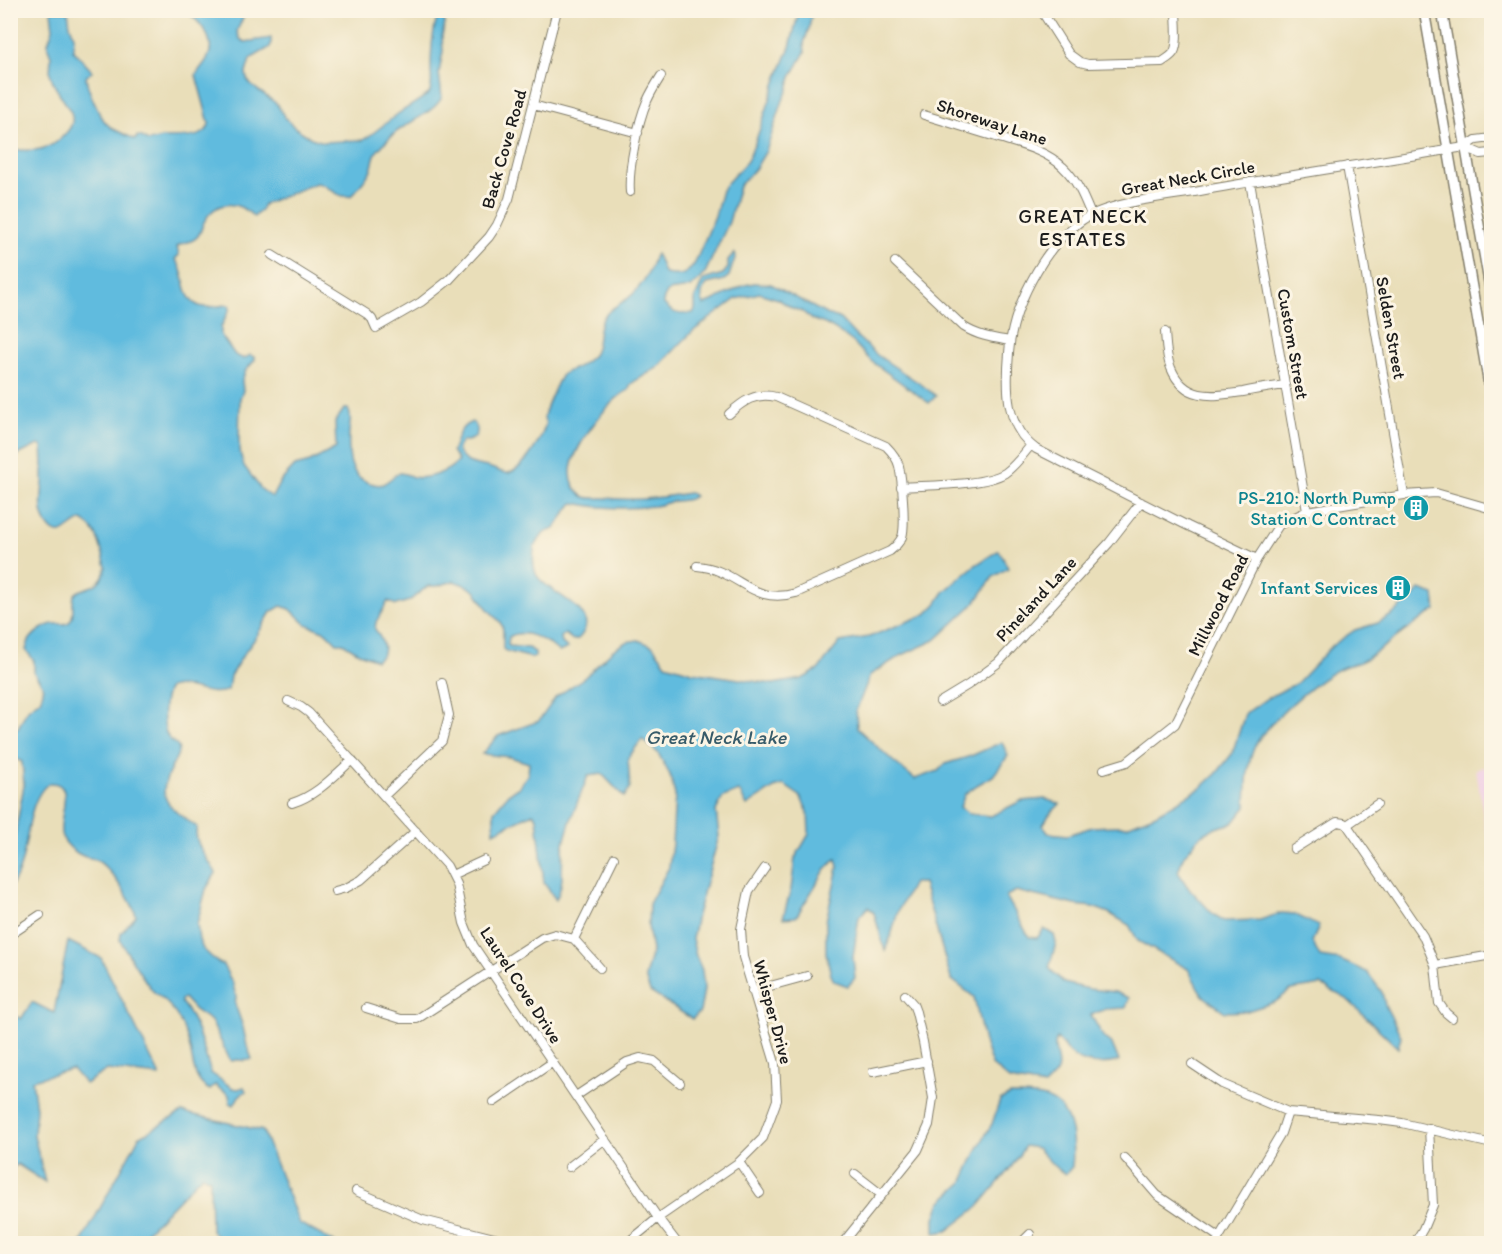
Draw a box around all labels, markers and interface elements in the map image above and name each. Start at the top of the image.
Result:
street label: Back Cove Road [476,87,532,211]
street label: Shoreway Lane [934,94,1050,150]
street label: Great Neck Circle [1119,155,1257,201]
district label: GREAT NECK ESTATES [1018,204,1148,251]
street label: Selden Street [1371,275,1411,381]
street label: Custom Street [1272,287,1314,401]
place label: PS-210: North Pump Station C Contract [1238,487,1396,530]
building icon: PS-210: North Pump Station C Contract [1401,493,1431,523]
street label: Millwood Road [1183,550,1253,660]
street label: Pineland Lane [991,552,1081,646]
building icon: Infant Services [1383,573,1413,603]
place label: Infant Services [1261,577,1378,599]
water label: Great Neck Lake [646,725,788,749]
street label: Laurel Cove Drive [475,922,567,1048]
street label: Whisper Drive [749,957,797,1067]

